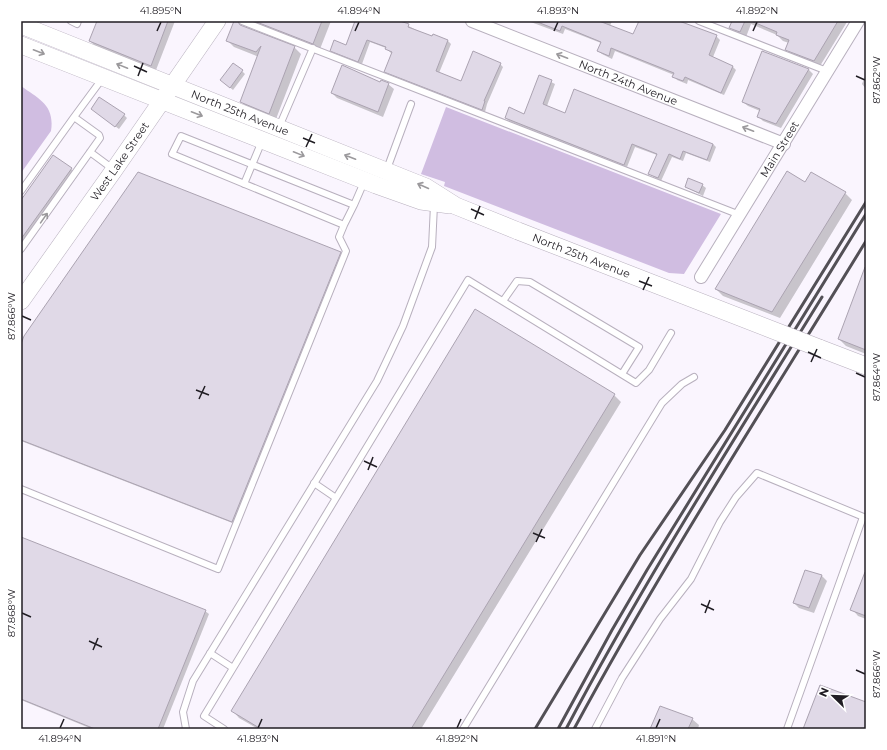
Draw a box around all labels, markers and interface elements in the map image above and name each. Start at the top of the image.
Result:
text: 41.895°N [140,4,182,17]
text: 41.894°N [337,4,381,17]
text: 41.893°N [537,4,579,17]
text: 41.892°N [736,4,778,17]
one-way arrow [32,48,44,56]
one-way arrow [556,52,568,60]
text: 87.862°W [870,56,883,104]
street label: North 24th Avenue [577,57,680,108]
one-way arrow [117,61,129,69]
street label: North 25th Avenue [189,87,291,139]
one-way arrow [191,111,203,119]
street label: Main Street [757,118,802,180]
street label: West Lake Street [87,119,152,204]
one-way arrow [742,125,754,133]
one-way arrow [292,151,304,159]
one-way arrow [344,152,356,160]
one-way arrow [417,182,429,189]
one-way arrow [40,212,48,223]
street label: North 25th Avenue [530,230,633,281]
text: 87.866°W [5,292,18,340]
text: 87.864°W [870,353,883,401]
text: 87.868°W [5,589,18,637]
text: 87.866°W [870,650,883,698]
north arrow [813,676,853,716]
text: N [816,685,832,699]
text: 41.894°N [38,732,82,745]
text: 41.893°N [237,732,279,745]
text: 41.892°N [436,732,478,745]
text: 41.891°N [636,732,676,745]

